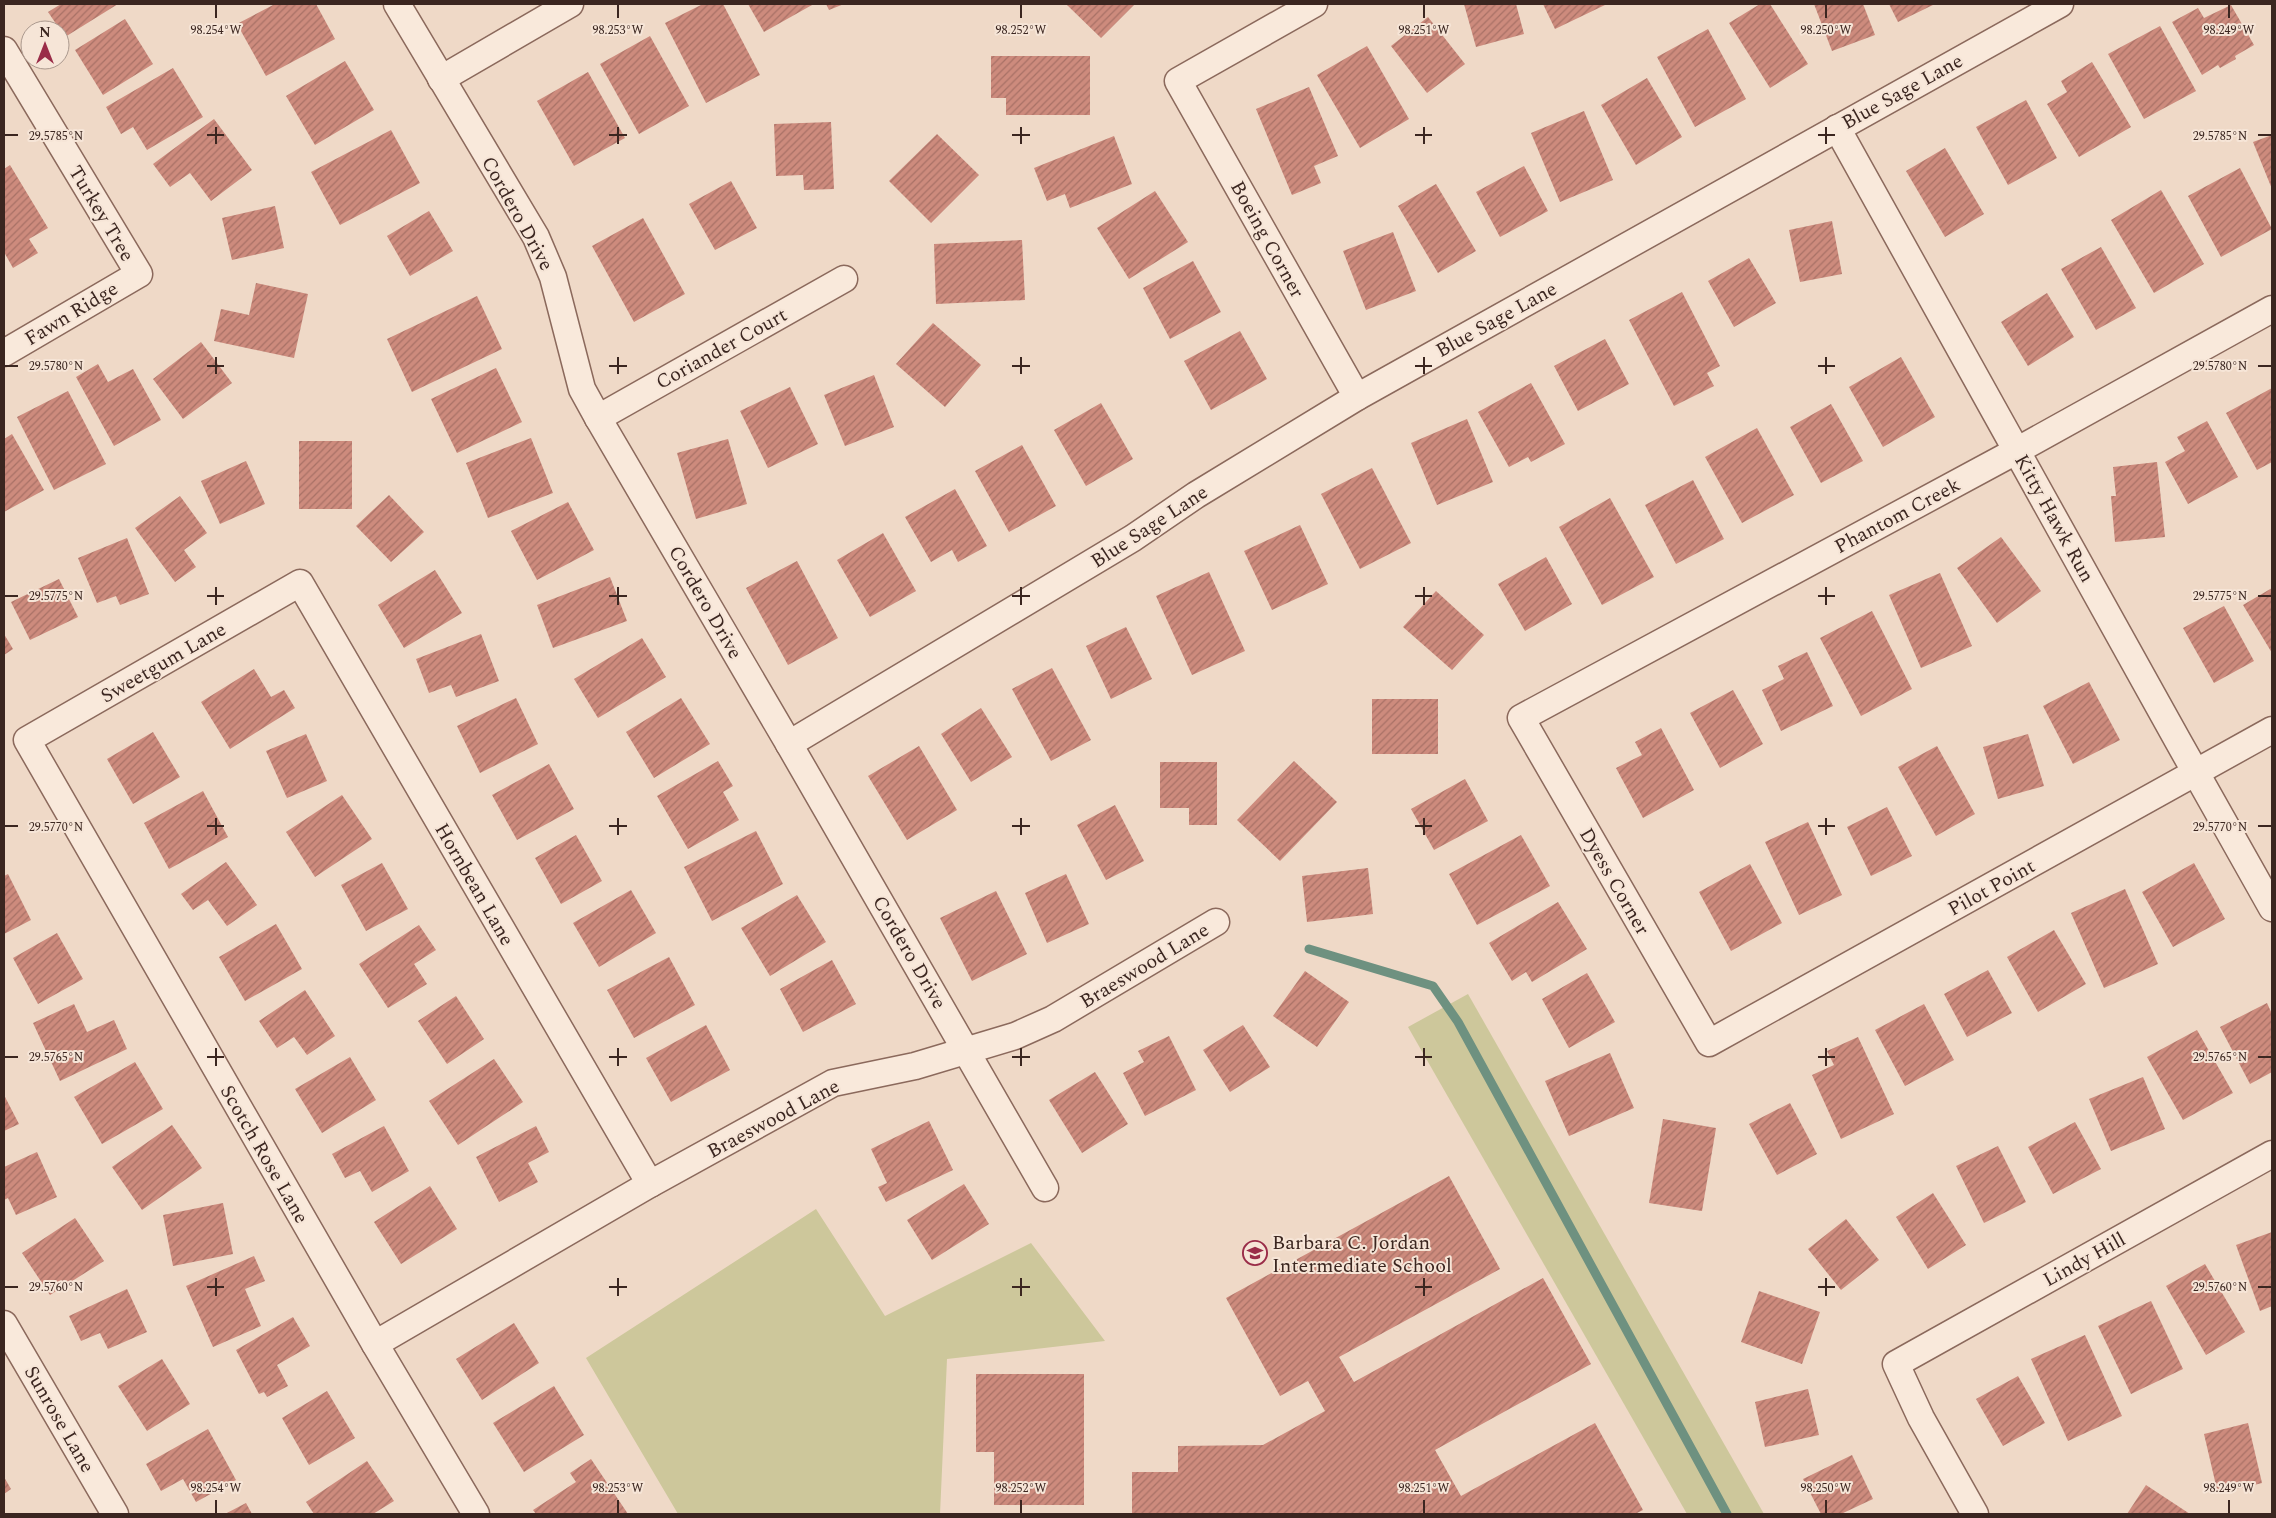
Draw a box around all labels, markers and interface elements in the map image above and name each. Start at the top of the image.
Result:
north arrow [20,20,70,70]
text: 98.254°W [191,21,242,40]
text: 98.253°W [593,21,644,40]
text: 98.252°W [996,21,1047,40]
text: 98.251°W [1399,21,1450,40]
text: 98.250°W [1801,21,1852,40]
text: 98.249°W [2204,21,2255,40]
text: N [39,22,51,43]
street label: Blue Sage Lane [1836,46,1969,138]
text: 29.5785°N [29,127,83,146]
text: 29.5785°N [2193,127,2247,146]
street label: Cordero Drive [473,151,561,276]
street label: Turkey Tree [61,160,142,267]
street label: Boeing Corner [1222,175,1312,304]
street label: Fawn Ridge [19,274,124,354]
street label: Blue Sage Lane [1430,274,1563,366]
street label: Coriander Court [650,300,793,397]
text: 29.5780°N [29,357,83,376]
text: 29.5780°N [2193,357,2247,376]
street label: Kitty Hawk Run [2006,449,2102,588]
street label: Phantom Creek [1829,470,1966,562]
street label: Blue Sage Lane [1085,478,1214,576]
street label: Cordero Drive [660,540,750,665]
text: 29.5775°N [29,587,83,606]
text: 29.5775°N [2193,587,2247,606]
street label: Sweetgum Lane [95,615,232,711]
street label: Hornbean Lane [427,817,522,952]
text: 29.5770°N [29,818,83,837]
text: 29.5770°N [2193,818,2247,837]
street label: Dyess Corner [1571,822,1657,941]
street label: Pilot Point [1942,852,2041,924]
street label: Cordero Drive [864,890,954,1015]
street label: Braeswood Lane [1074,915,1215,1016]
text: 29.5765°N [29,1048,83,1067]
text: 29.5765°N [2193,1048,2247,1067]
street label: Braeswood Lane [702,1071,845,1166]
street label: Scotch Rose Lane [212,1080,316,1229]
street label: Lindy Hill [2038,1225,2131,1295]
place label: Barbara C. Jordan Intermediate School [1272,1228,1452,1281]
school or university icon: Barbara C. Jordan Intermediate School [1242,1240,1268,1266]
text: 29.5760°N [29,1278,83,1297]
text: 29.5760°N [2193,1278,2247,1297]
street label: Sunrose Lane [16,1360,102,1479]
text: 98.254°W [191,1479,242,1498]
text: 98.253°W [593,1479,644,1498]
text: 98.252°W [996,1479,1047,1498]
text: 98.251°W [1399,1479,1450,1498]
text: 98.250°W [1801,1479,1852,1498]
text: 98.249°W [2204,1479,2255,1498]

